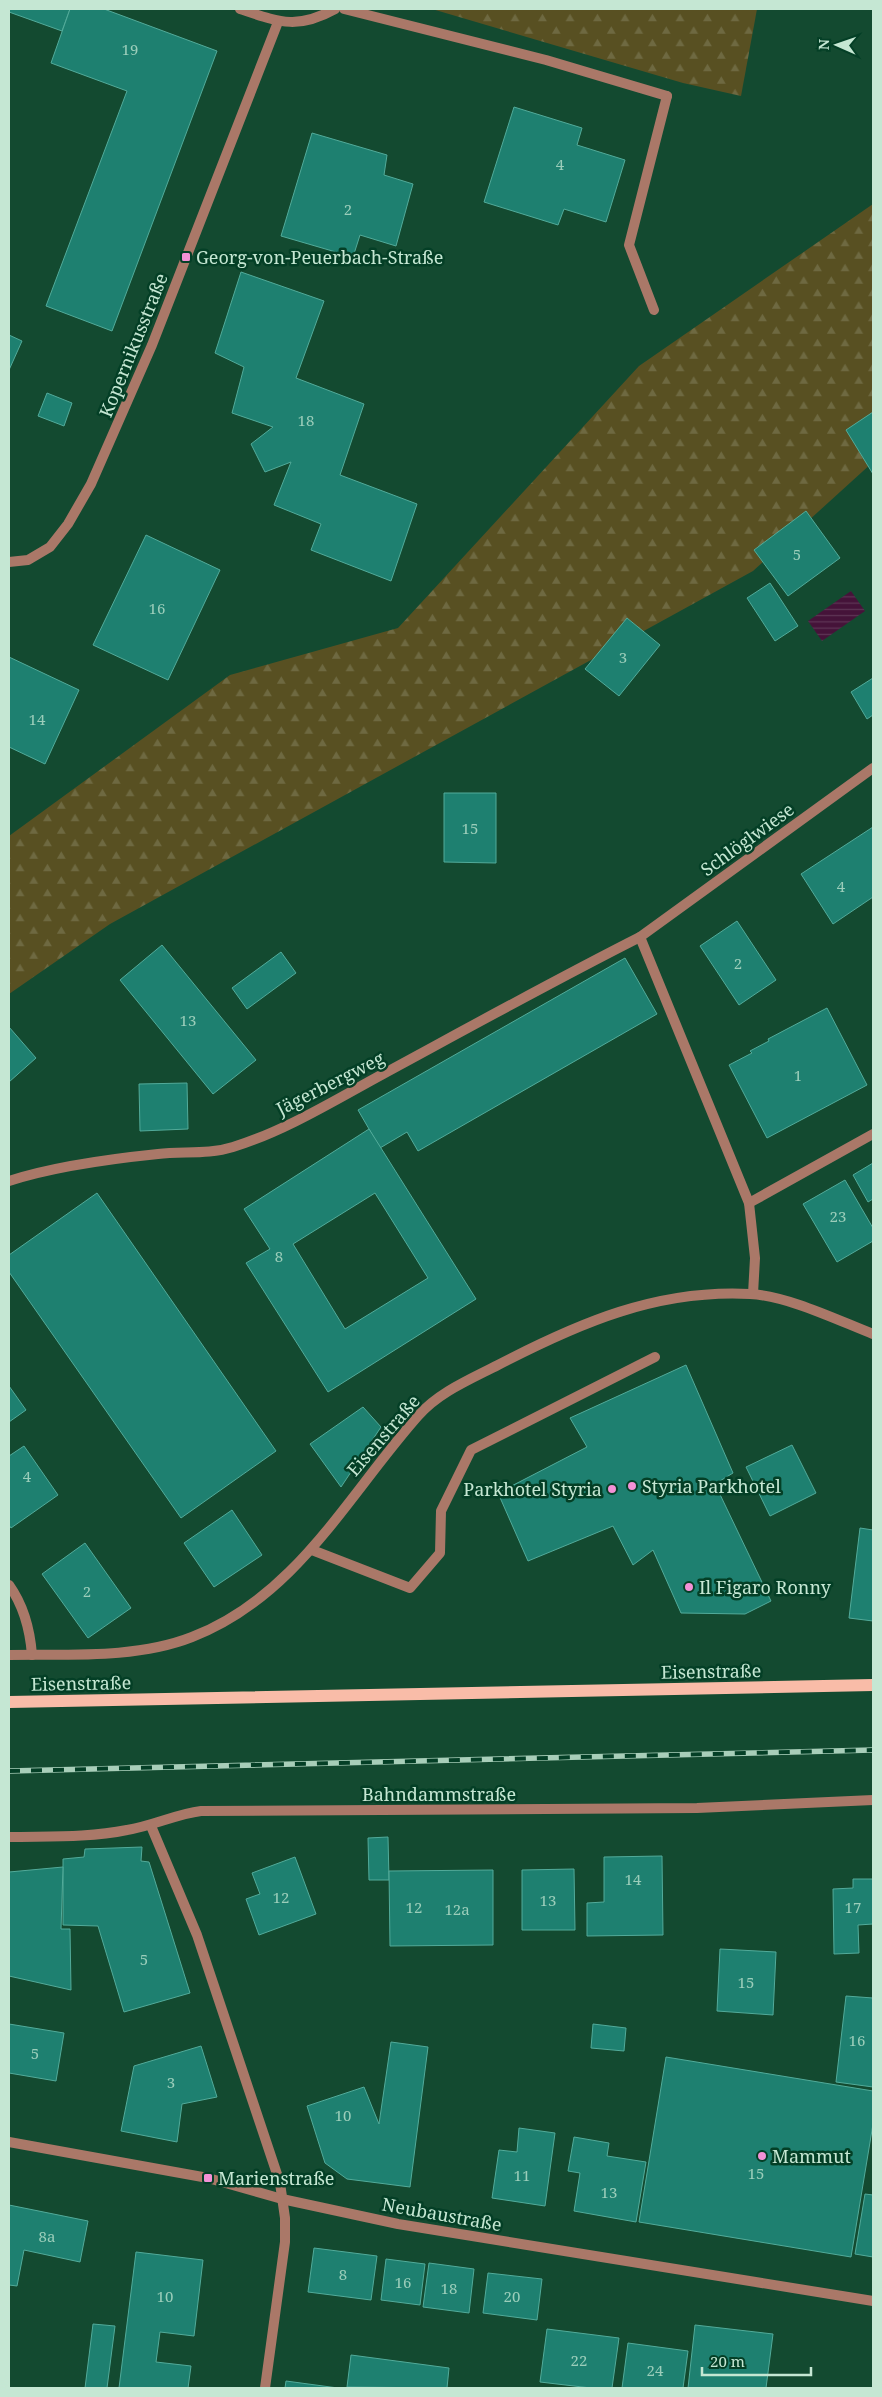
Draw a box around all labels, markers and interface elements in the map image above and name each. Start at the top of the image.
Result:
north arrow [812,20,862,70]
house number: 19 [122,39,138,59]
text: N [814,39,833,50]
house number: 4 [556,154,565,174]
house number: 2 [344,199,352,219]
place label: Georg-von-Peuerbach-Straße [196,245,443,269]
marker: Georg-von-Peuerbach-Straße [180,251,192,263]
street label: Kopernikusstraße [93,269,173,421]
house number: 18 [298,410,314,430]
house number: 5 [793,544,801,564]
house number: 16 [149,598,165,618]
house number: 3 [619,647,627,667]
house number: 14 [29,709,46,729]
street label: Schlöglwiese [695,797,799,881]
house number: 15 [462,818,478,838]
house number: 4 [837,876,846,896]
house number: 2 [734,953,742,973]
house number: 13 [180,1010,196,1030]
street label: Jägerbergweg [271,1045,388,1121]
house number: 1 [794,1065,802,1085]
house number: 23 [830,1206,846,1226]
house number: 8 [275,1246,283,1266]
street label: Eisenstraße [341,1389,425,1481]
house number: 4 [23,1466,32,1486]
place label: Styria Parkhotel [642,1474,781,1498]
place label: Parkhotel Styria [463,1477,602,1501]
marker: Styria Parkhotel [626,1480,638,1492]
marker: Parkhotel Styria [606,1483,618,1495]
place label: Il Figaro Ronny [699,1575,832,1599]
house number: 2 [83,1581,91,1601]
marker: Il Figaro Ronny [683,1581,695,1593]
street label: Eisenstraße [661,1658,761,1684]
street label: Eisenstraße [31,1670,131,1696]
street label: Bahndammstraße [362,1782,516,1806]
house number: 14 [625,1869,642,1889]
house number: 12 [273,1887,289,1907]
house number: 13 [540,1890,556,1910]
house number: 12 [406,1897,422,1917]
house number: 17 [845,1897,861,1917]
house number: 12a [444,1899,470,1919]
house number: 5 [140,1949,148,1969]
house number: 15 [738,1972,754,1992]
house number: 16 [849,2030,865,2050]
house number: 5 [31,2043,39,2063]
house number: 3 [167,2072,175,2092]
house number: 10 [335,2105,351,2125]
place label: Mammut [772,2144,851,2168]
marker: Mammut [756,2150,768,2162]
house number: 15 [748,2163,764,2183]
house number: 11 [514,2165,530,2185]
place label: Marienstraße [218,2166,334,2190]
marker: Marienstraße [202,2172,214,2184]
house number: 13 [601,2182,617,2202]
street label: Neubaustraße [380,2192,504,2236]
house number: 8a [39,2226,55,2246]
house number: 8 [339,2264,347,2284]
house number: 16 [395,2272,411,2292]
house number: 18 [441,2278,457,2298]
house number: 10 [157,2286,173,2306]
house number: 20 [504,2286,520,2306]
scale bar [702,2344,811,2376]
house number: 22 [571,2350,587,2370]
text: 20 m [710,2351,745,2371]
house number: 24 [647,2360,664,2380]

